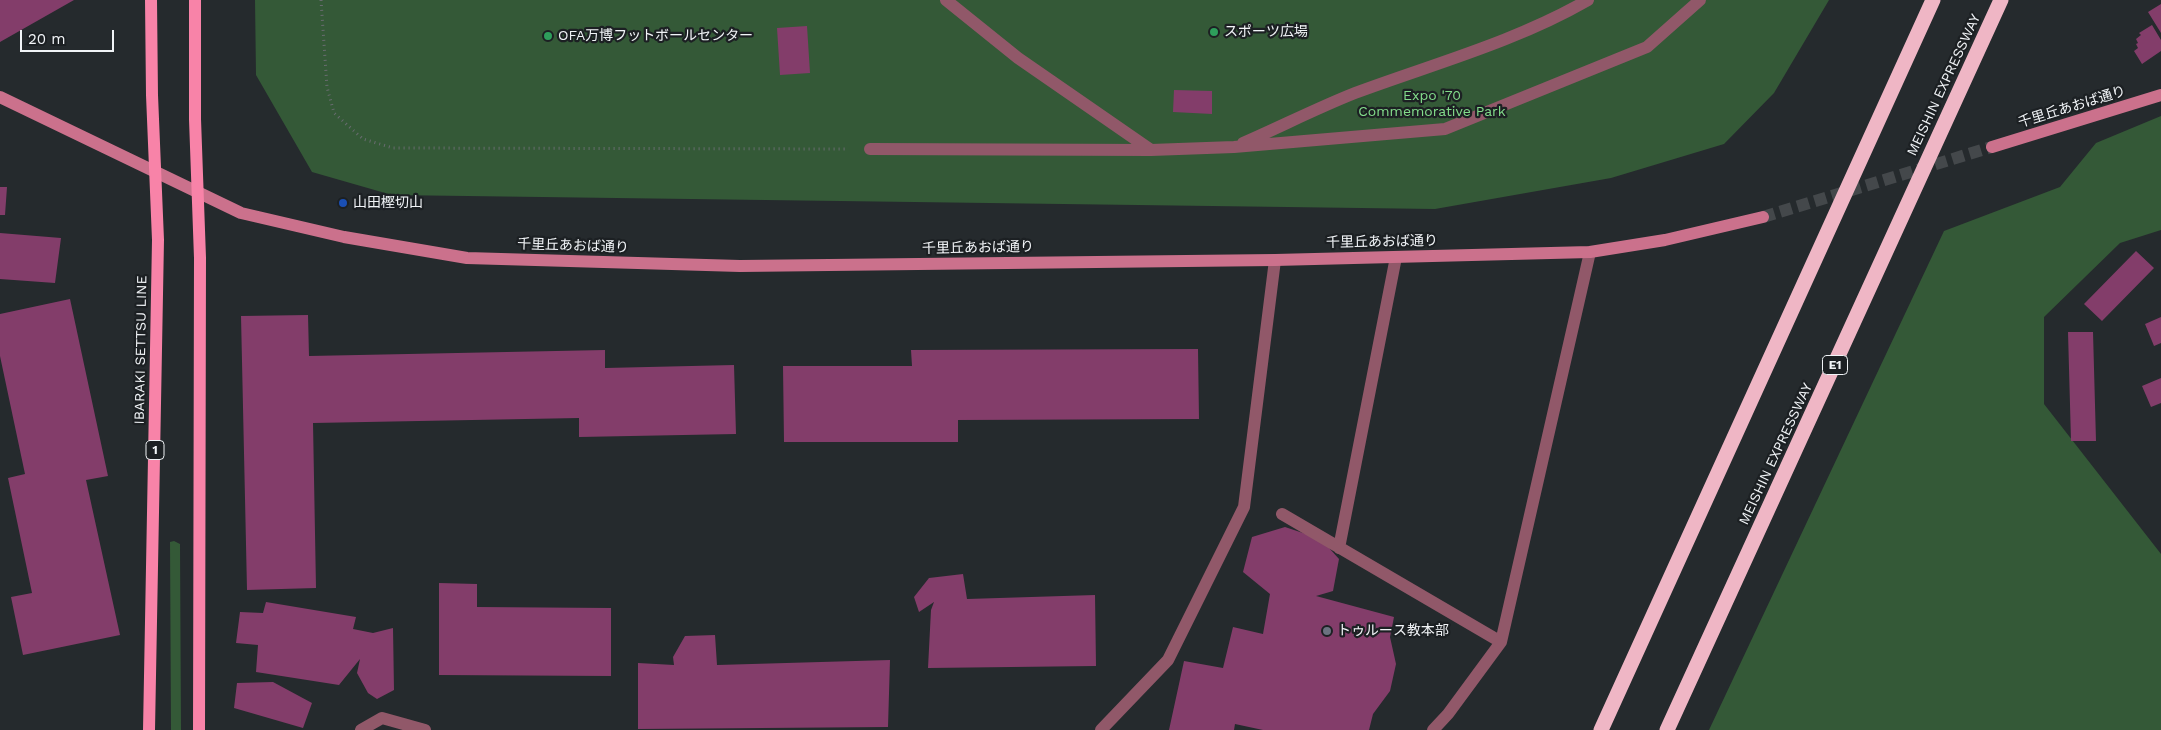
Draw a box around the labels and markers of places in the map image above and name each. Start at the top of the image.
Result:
place label: スポーツ広場 [1224,24,1308,40]
marker: スポーツ広場 [1208,26,1220,38]
place label: OFA万博フットボールセンター [558,28,753,44]
marker: OFA万博フットボールセンター [542,30,554,42]
place label: 山田樫切山 [353,195,423,211]
marker: 山田樫切山 [337,197,349,209]
place label: トゥルース教本部 [1337,623,1449,639]
marker: トゥルース教本部 [1321,625,1333,637]

